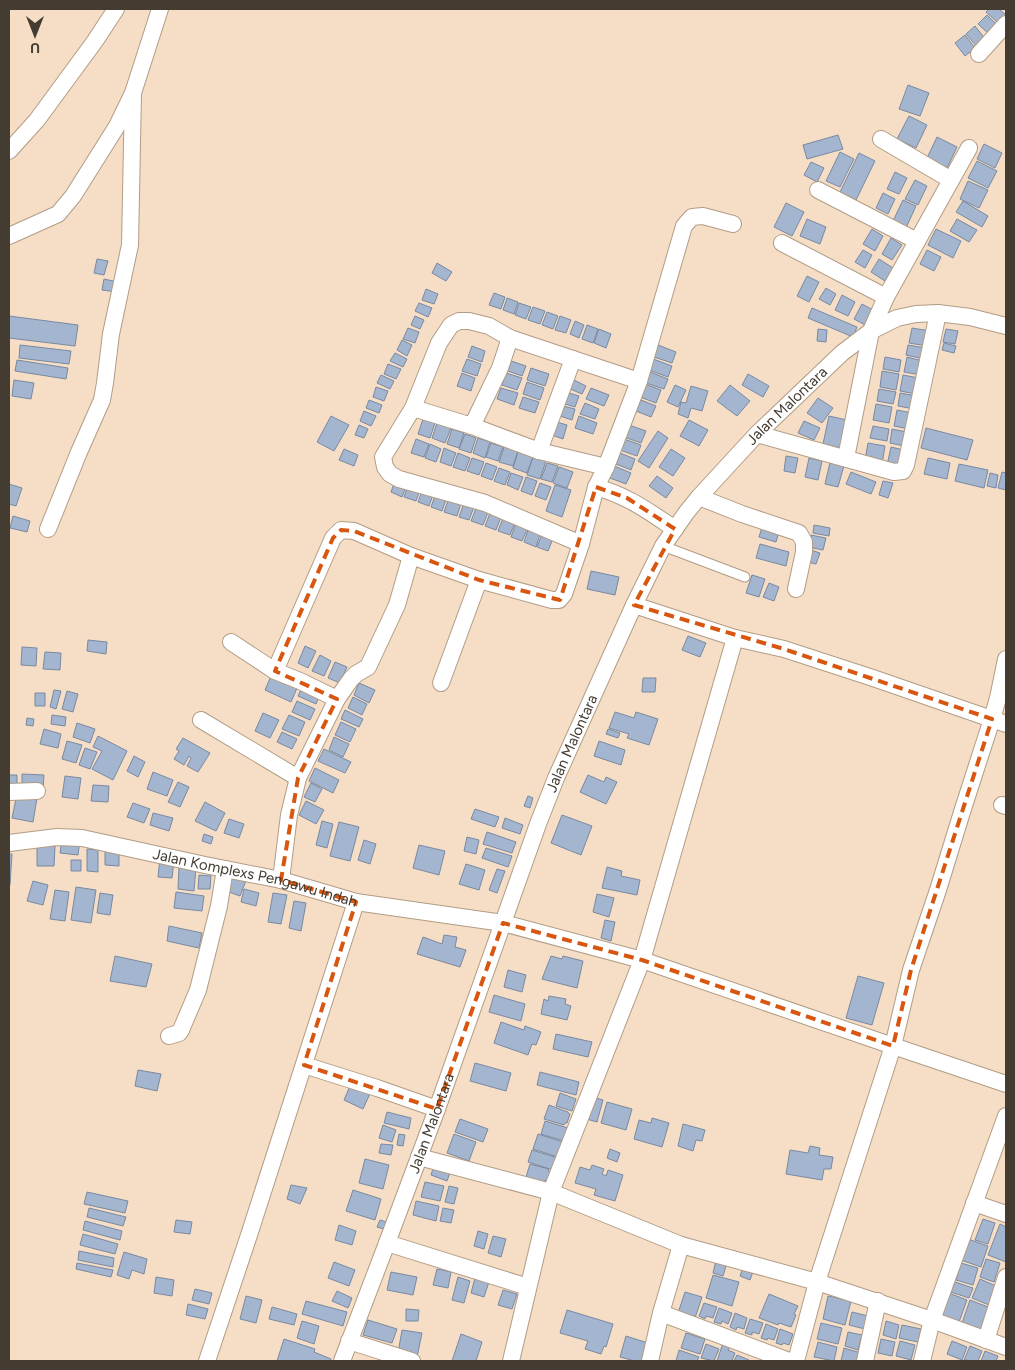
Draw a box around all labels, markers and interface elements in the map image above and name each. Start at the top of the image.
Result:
north arrow [10,10,60,60]
text: U [30,39,40,56]
street label: Jalan Malontara [742,363,831,449]
street label: Jalan Malontara [542,692,601,795]
street label: Jalan Komplexs Pengawu Indah [151,845,359,911]
street label: Jalan Malontara [405,1071,458,1176]

